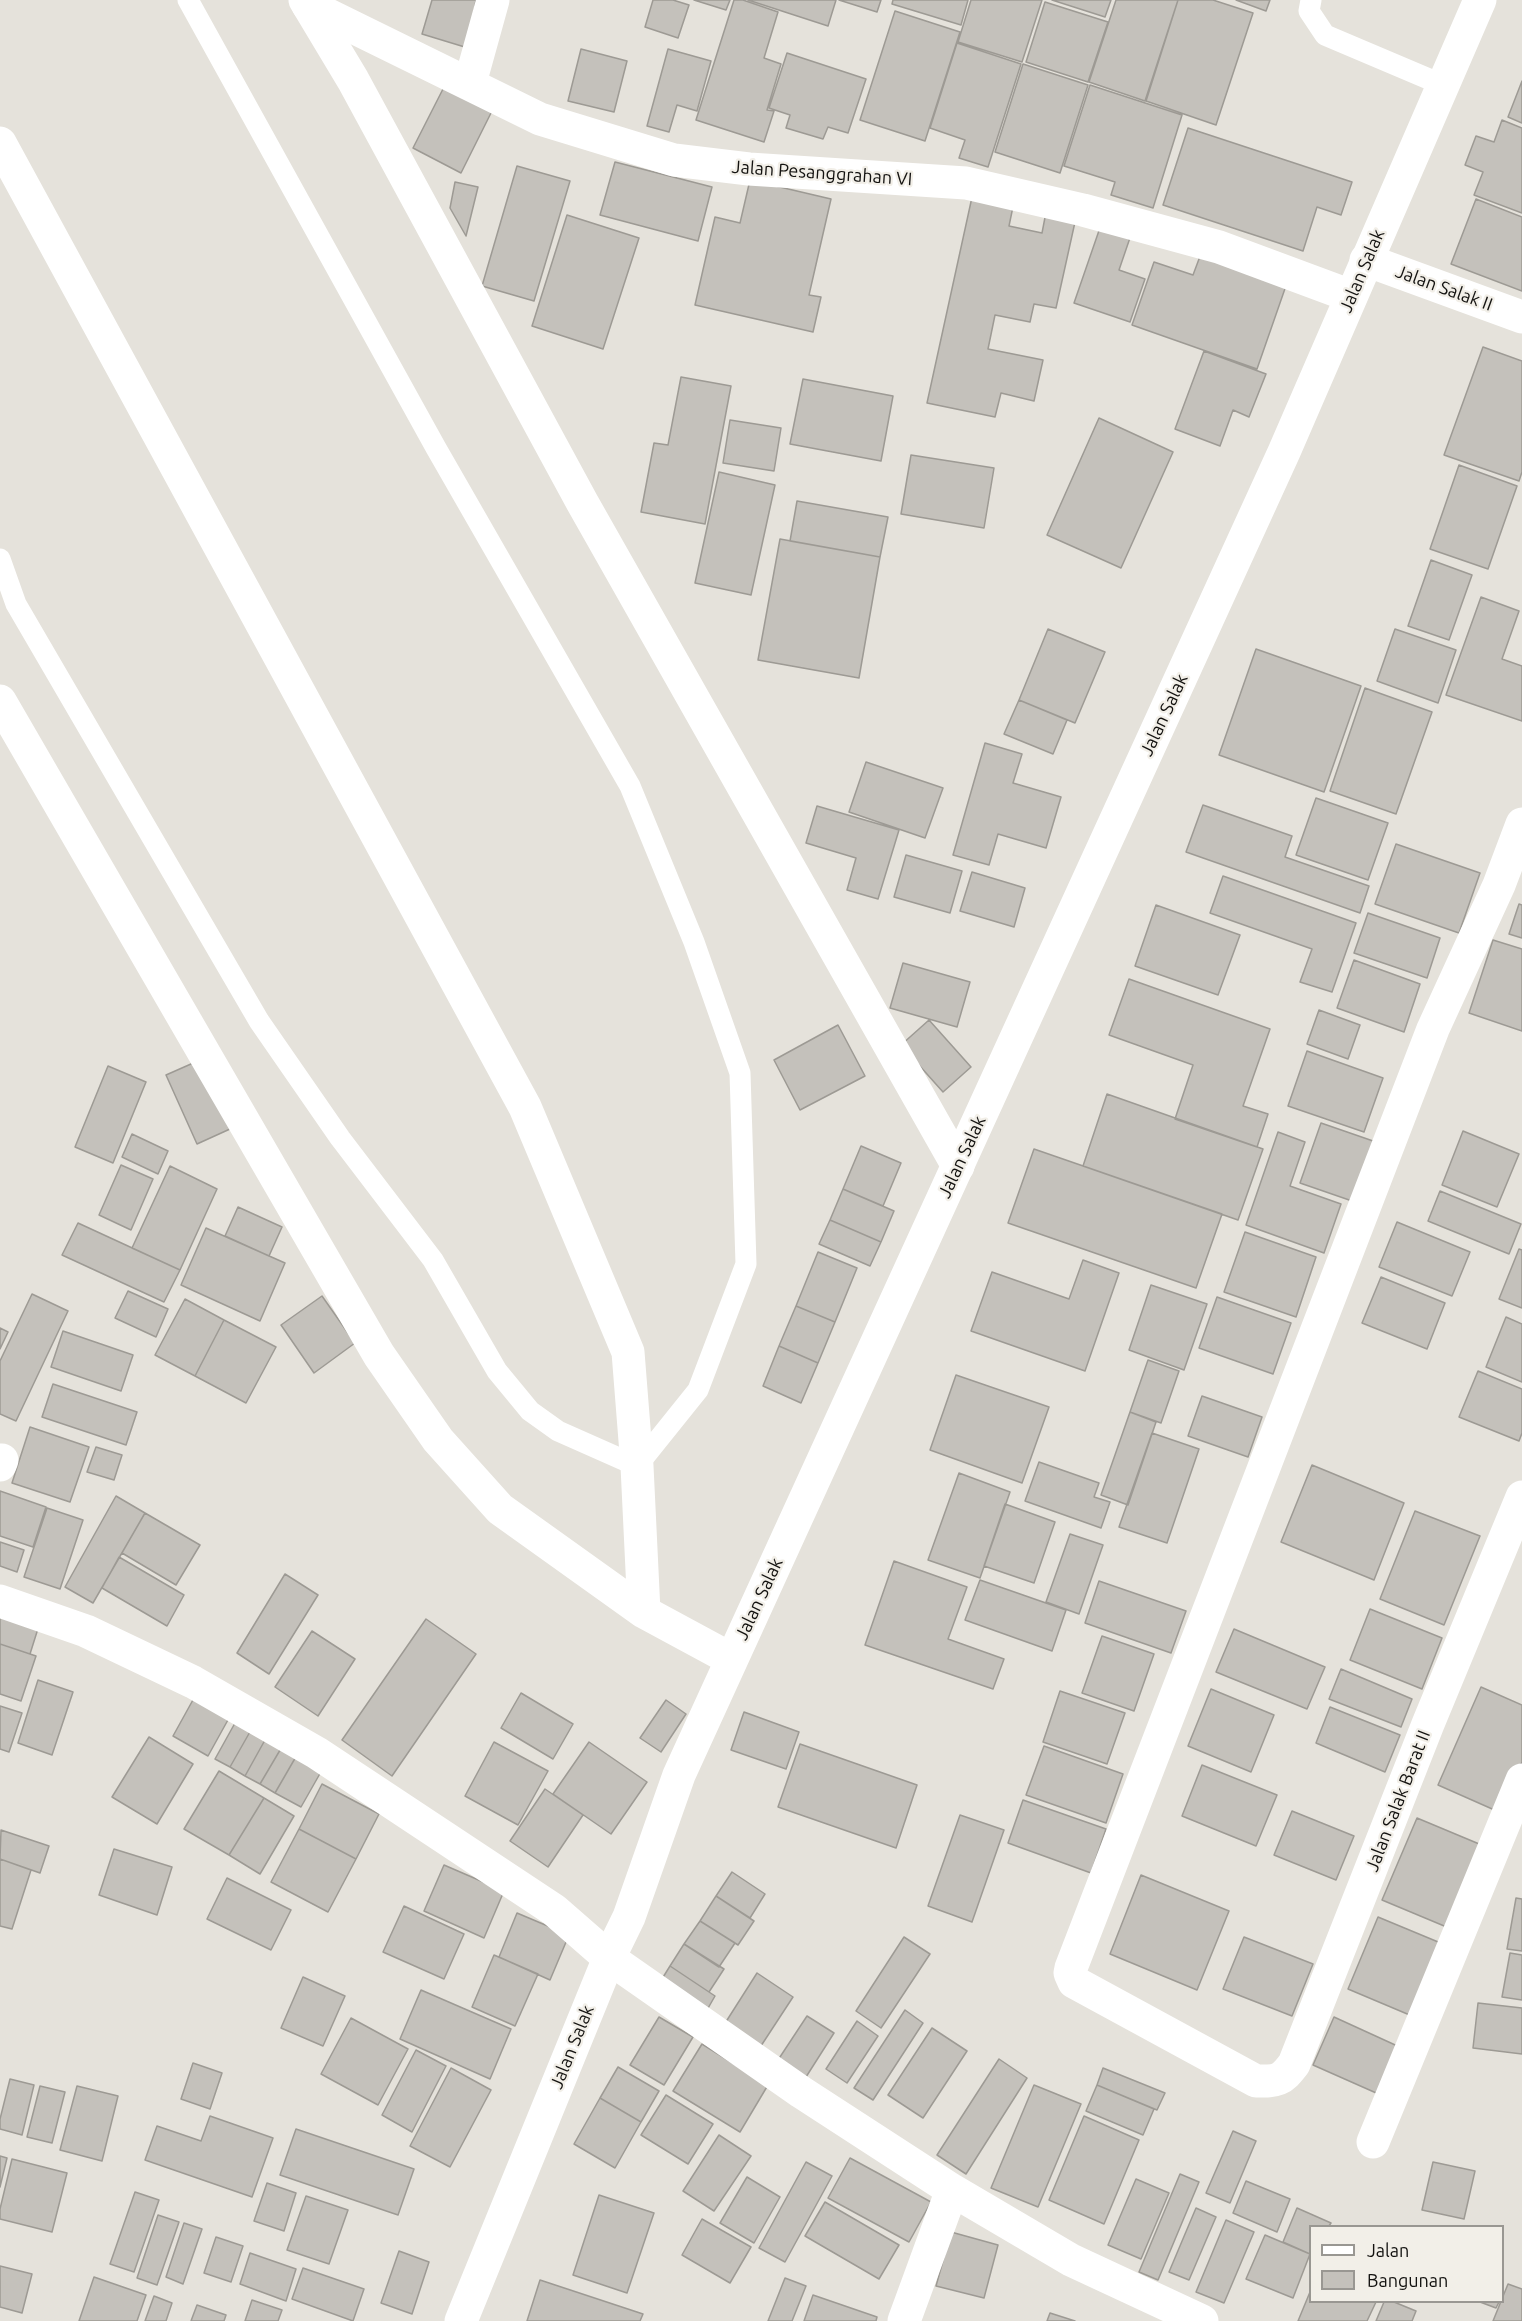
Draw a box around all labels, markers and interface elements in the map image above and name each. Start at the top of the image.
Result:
street label: Jalan Pesanggrahan VI [731,156,913,190]
street label: Jalan Salak [1335,226,1389,316]
street label: Jalan Salak II [1393,260,1495,316]
street label: Jalan Salak [1136,670,1192,760]
street label: Jalan Salak [934,1112,990,1202]
street label: Jalan Salak [731,1554,787,1644]
street label: Jalan Salak Barat II [1361,1727,1435,1875]
street label: Jalan Salak [545,2002,599,2092]
legend [1309,2225,1504,2303]
text: Jalan [1367,2240,1409,2260]
text: Bangunan [1367,2270,1448,2290]

